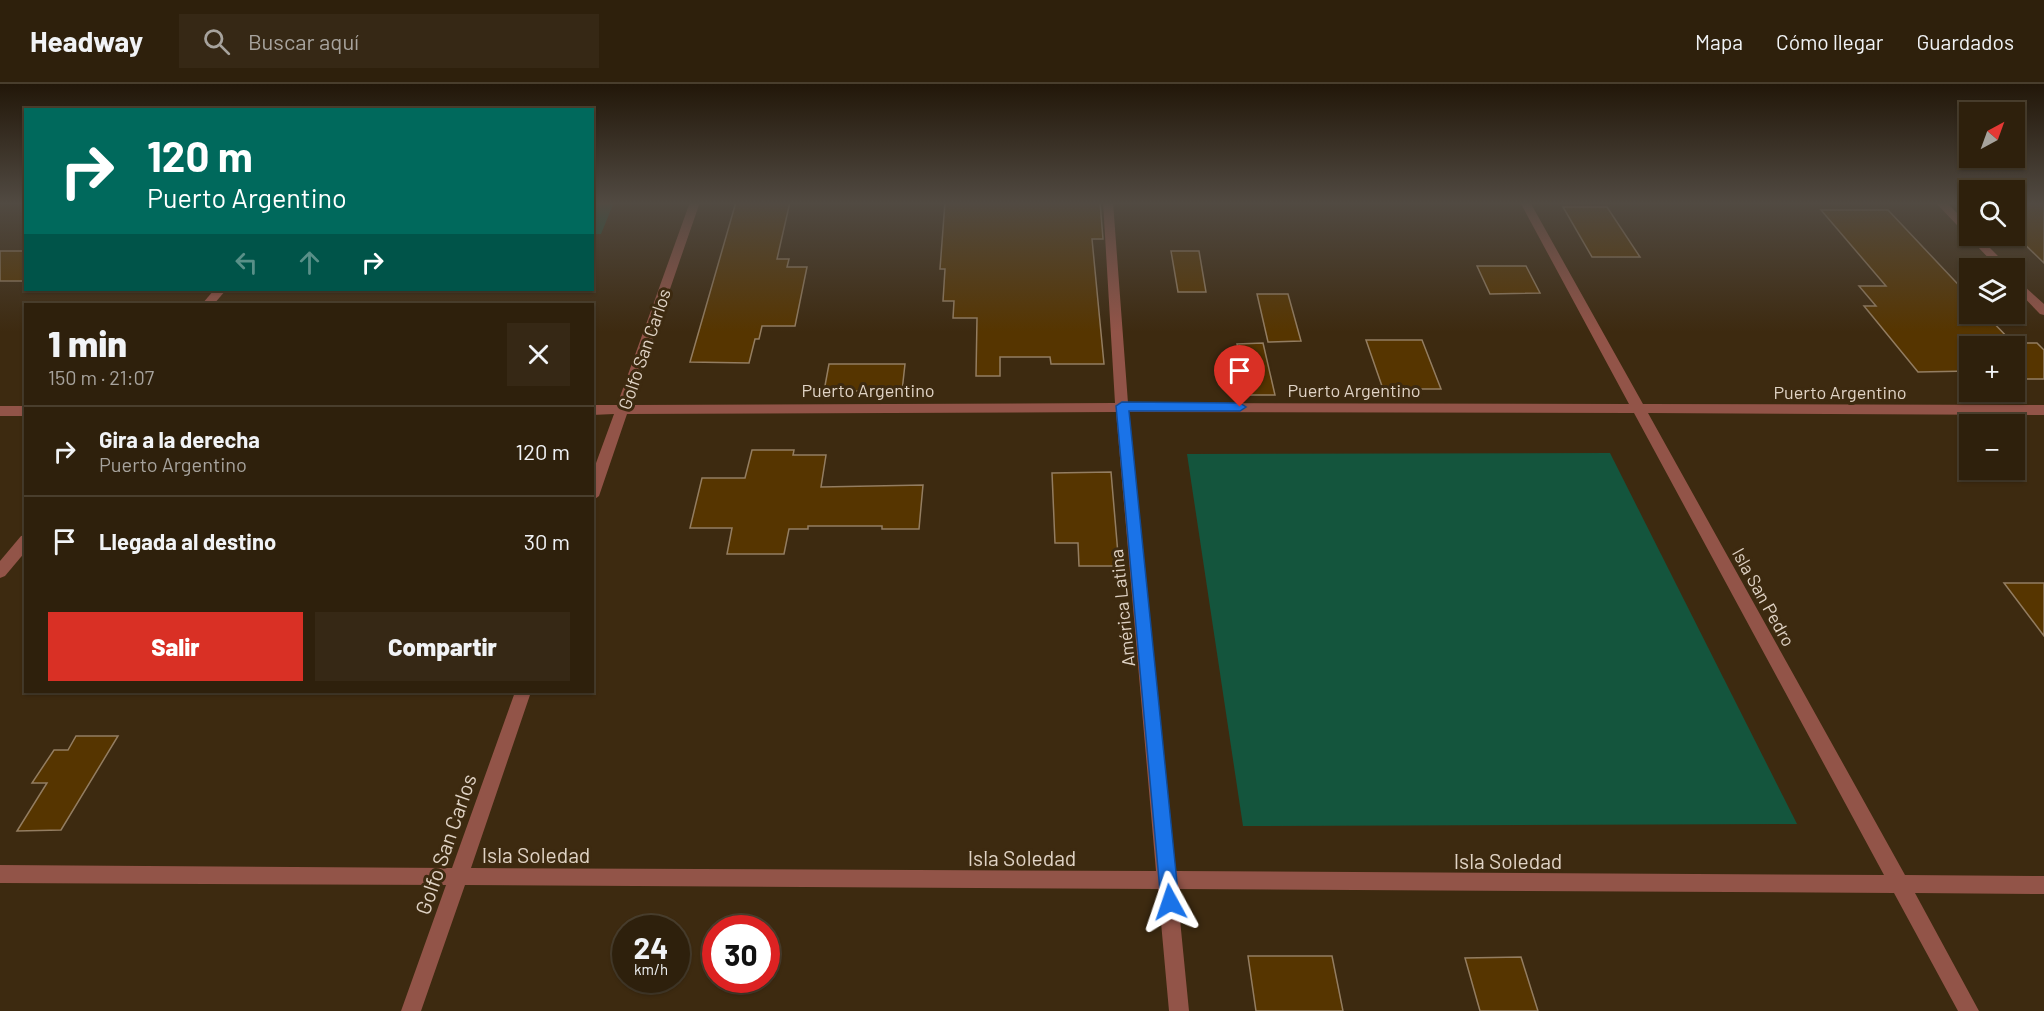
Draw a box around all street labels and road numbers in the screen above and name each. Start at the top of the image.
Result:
street label: Golfo San Carlos [613,286,675,412]
street label: Puerto Argentino [801,379,935,401]
street label: Puerto Argentino [1287,379,1421,401]
street label: Puerto Argentino [1773,381,1907,403]
street label: Isla San Pedro [1728,544,1800,650]
street label: América Latina [1105,548,1139,668]
street label: Golfo San Carlos [409,770,481,918]
street label: Isla Soledad [482,842,590,867]
street label: Isla Soledad [968,845,1076,870]
street label: Isla Soledad [1454,848,1562,873]

